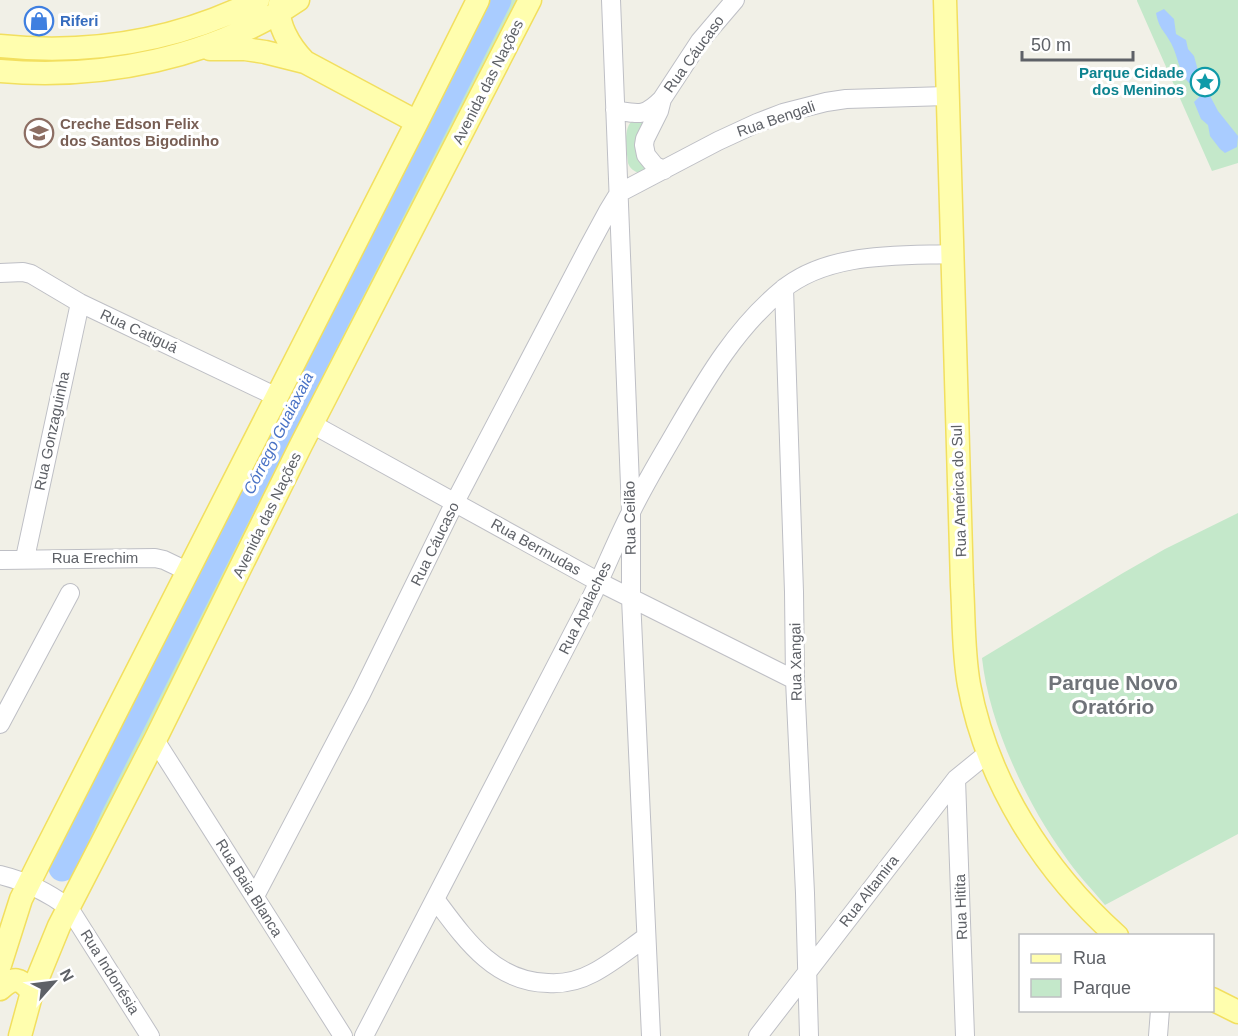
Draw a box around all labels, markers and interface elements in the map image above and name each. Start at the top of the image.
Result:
shop icon: Riferi [23,5,55,37]
place label: Riferi [60,12,98,29]
street label: Rua Cáucaso [660,12,727,95]
street label: Avenida das Nações [449,17,526,147]
scale bar [1022,24,1133,62]
text: 50 m [1031,35,1071,55]
place label: Parque Cidade dos Meninos [1079,64,1184,98]
place icon: Parque Cidade dos Meninos [1189,66,1221,98]
street label: Rua Bengali [734,97,817,140]
place label: Creche Edson Felix dos Santos Bigodinho [60,115,219,149]
school or university icon: Creche Edson Felix dos Santos Bigodinho [23,117,55,149]
street label: Rua Catiguá [98,305,181,356]
street label: Rua Gonzaguinha [31,369,73,492]
water label: Córrego Guaiaxaia [240,369,317,497]
street label: Rua América do Sul [948,424,969,558]
street label: Avenida das Nações [229,449,304,580]
street label: Rua Ceilão [620,481,639,555]
street label: Rua Cáucaso [407,499,462,588]
street label: Rua Bermudas [488,515,584,578]
street label: Rua Erechim [52,549,138,566]
street label: Rua Apalaches [555,559,614,657]
street label: Rua Xangai [786,623,805,701]
district label: Parque Novo Oratório [1048,671,1178,718]
street label: Rua Baia Blanca [213,836,287,940]
street label: Rua Altamira [835,851,902,930]
street label: Rua Hitita [951,873,970,940]
street label: Rua Indonésia [78,926,144,1018]
legend [1019,934,1214,1012]
text: Rua [1073,948,1107,968]
north arrow [24,952,84,1012]
text: N [57,966,77,984]
text: Parque [1073,978,1131,998]

